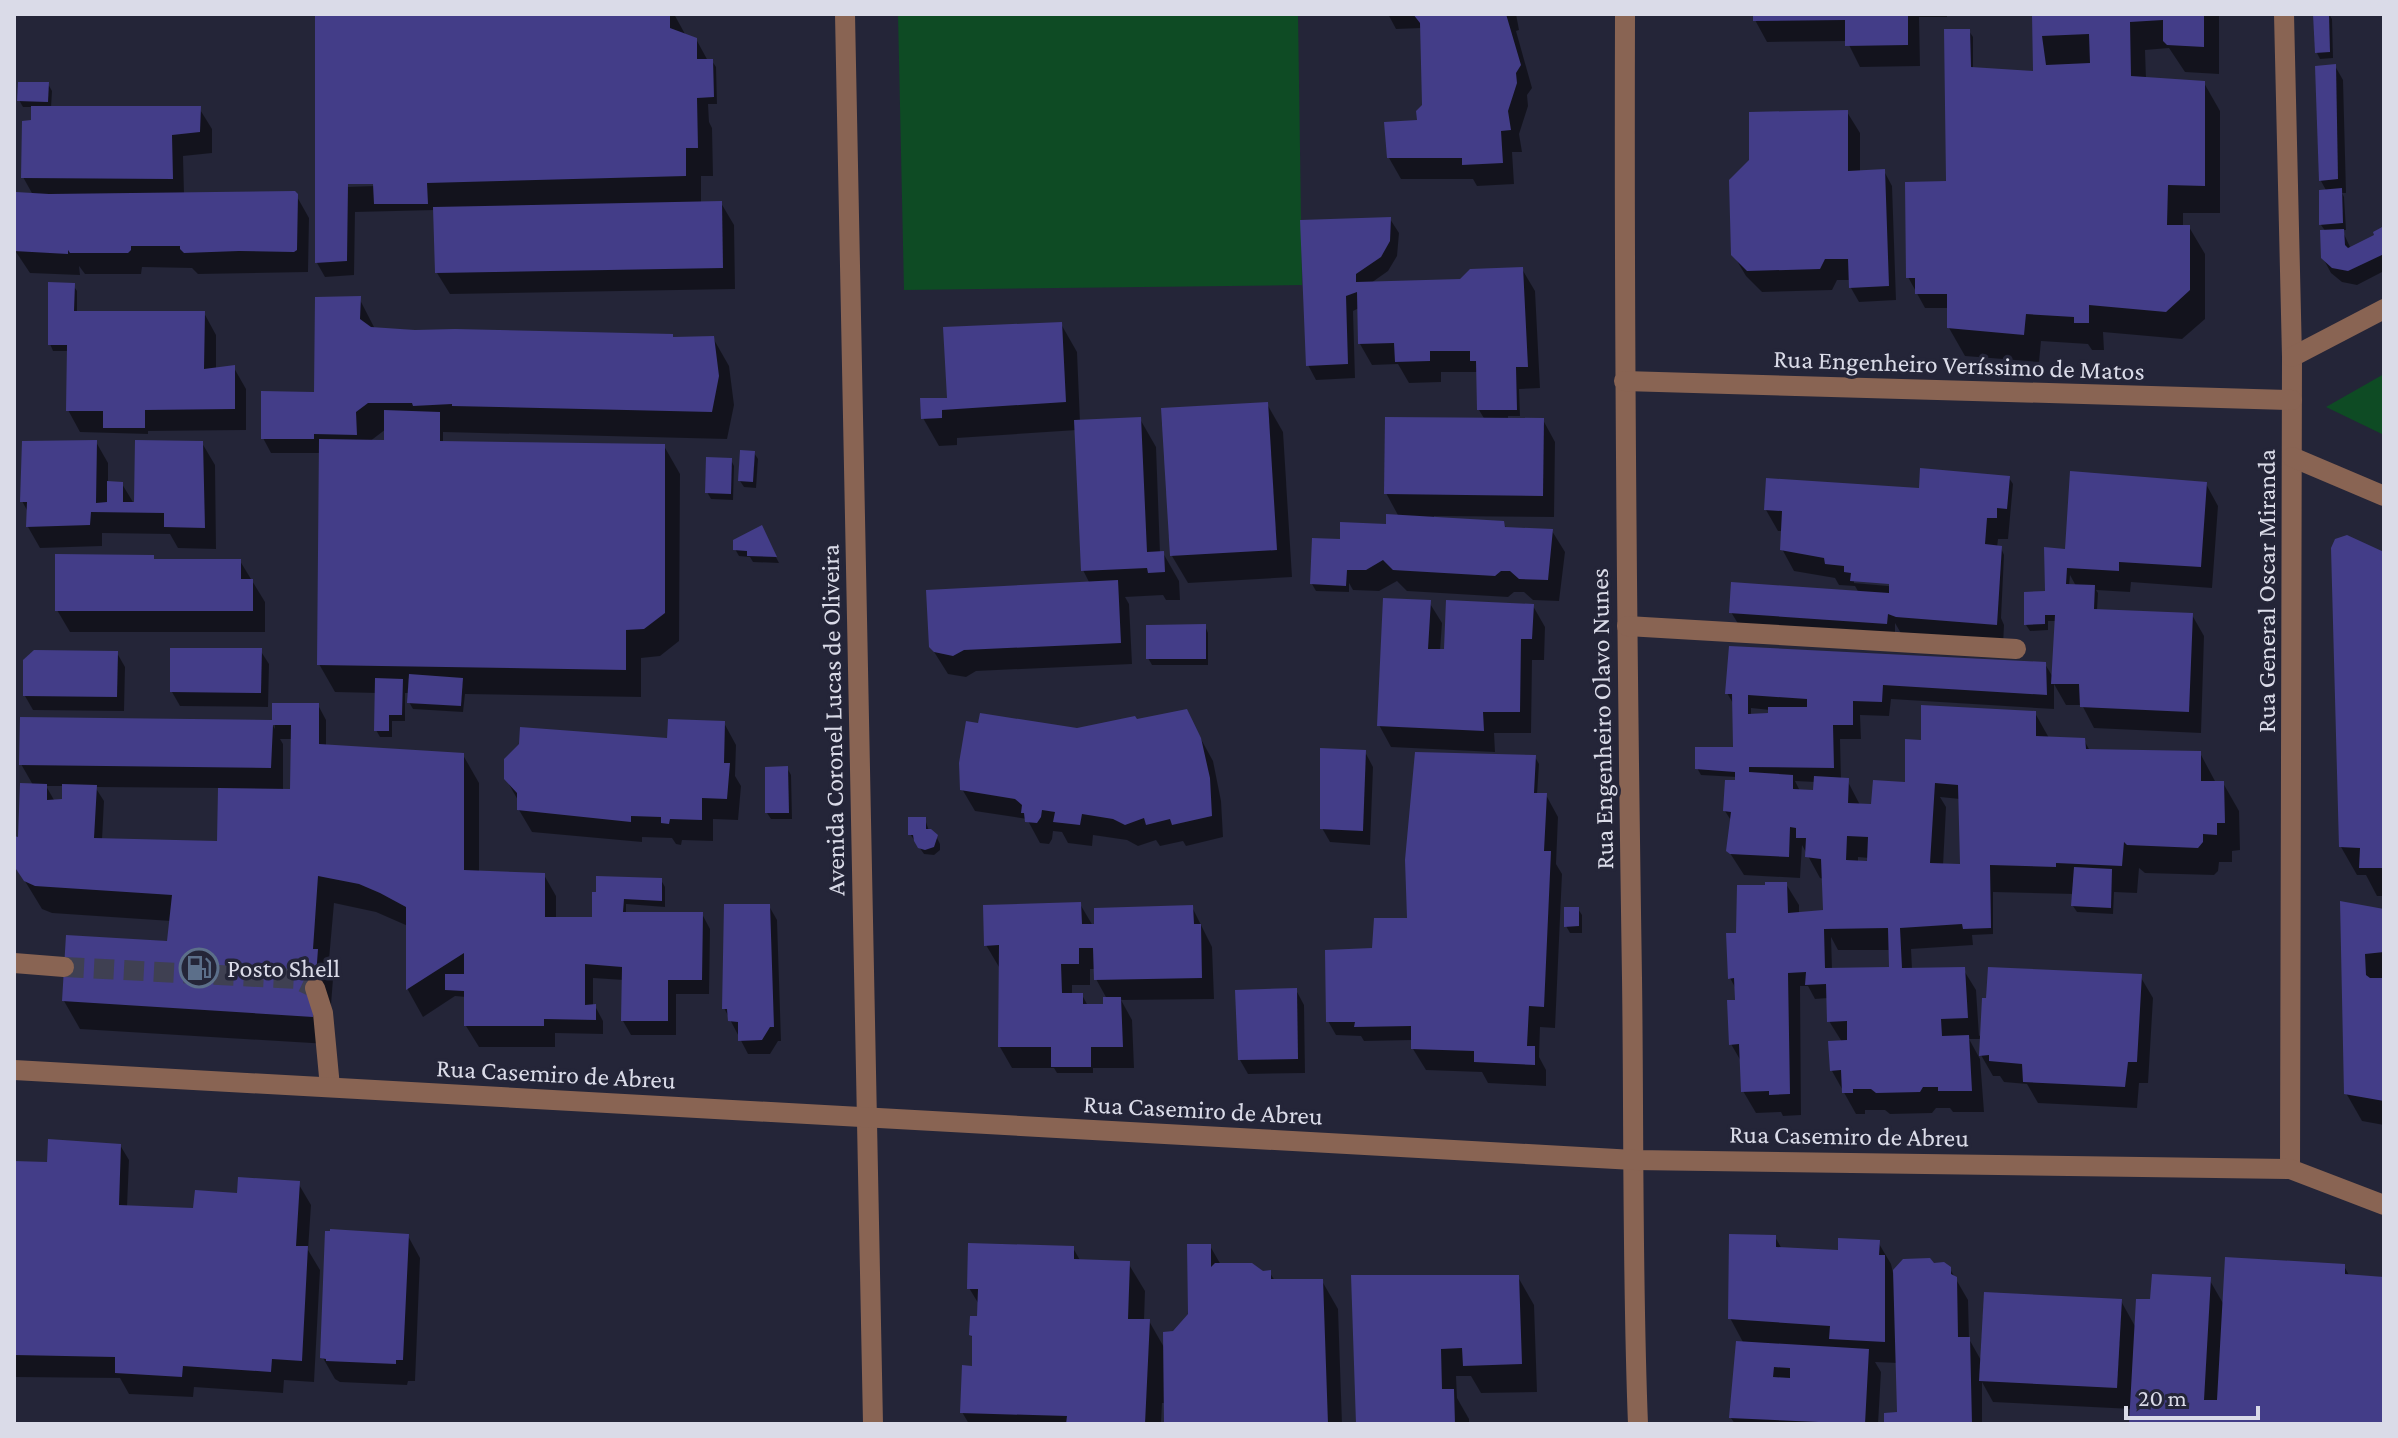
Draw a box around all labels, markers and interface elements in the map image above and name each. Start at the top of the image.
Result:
street label: Rua Engenheiro Veríssimo de Matos [1773,344,2145,386]
street label: Rua General Oscar Miranda [2252,449,2281,733]
street label: Avenida Coronel Lucas de Oliveira [815,544,851,896]
street label: Rua Engenheiro Olavo Nunes [1585,568,1619,870]
fuel station icon: Posto Shell [178,947,220,989]
place label: Posto Shell [227,954,340,983]
street label: Rua Casemiro de Abreu [436,1053,677,1095]
street label: Rua Casemiro de Abreu [1083,1089,1324,1131]
street label: Rua Casemiro de Abreu [1729,1119,1969,1153]
scale bar [2126,1370,2258,1420]
text: 20 m [2138,1384,2187,1411]

